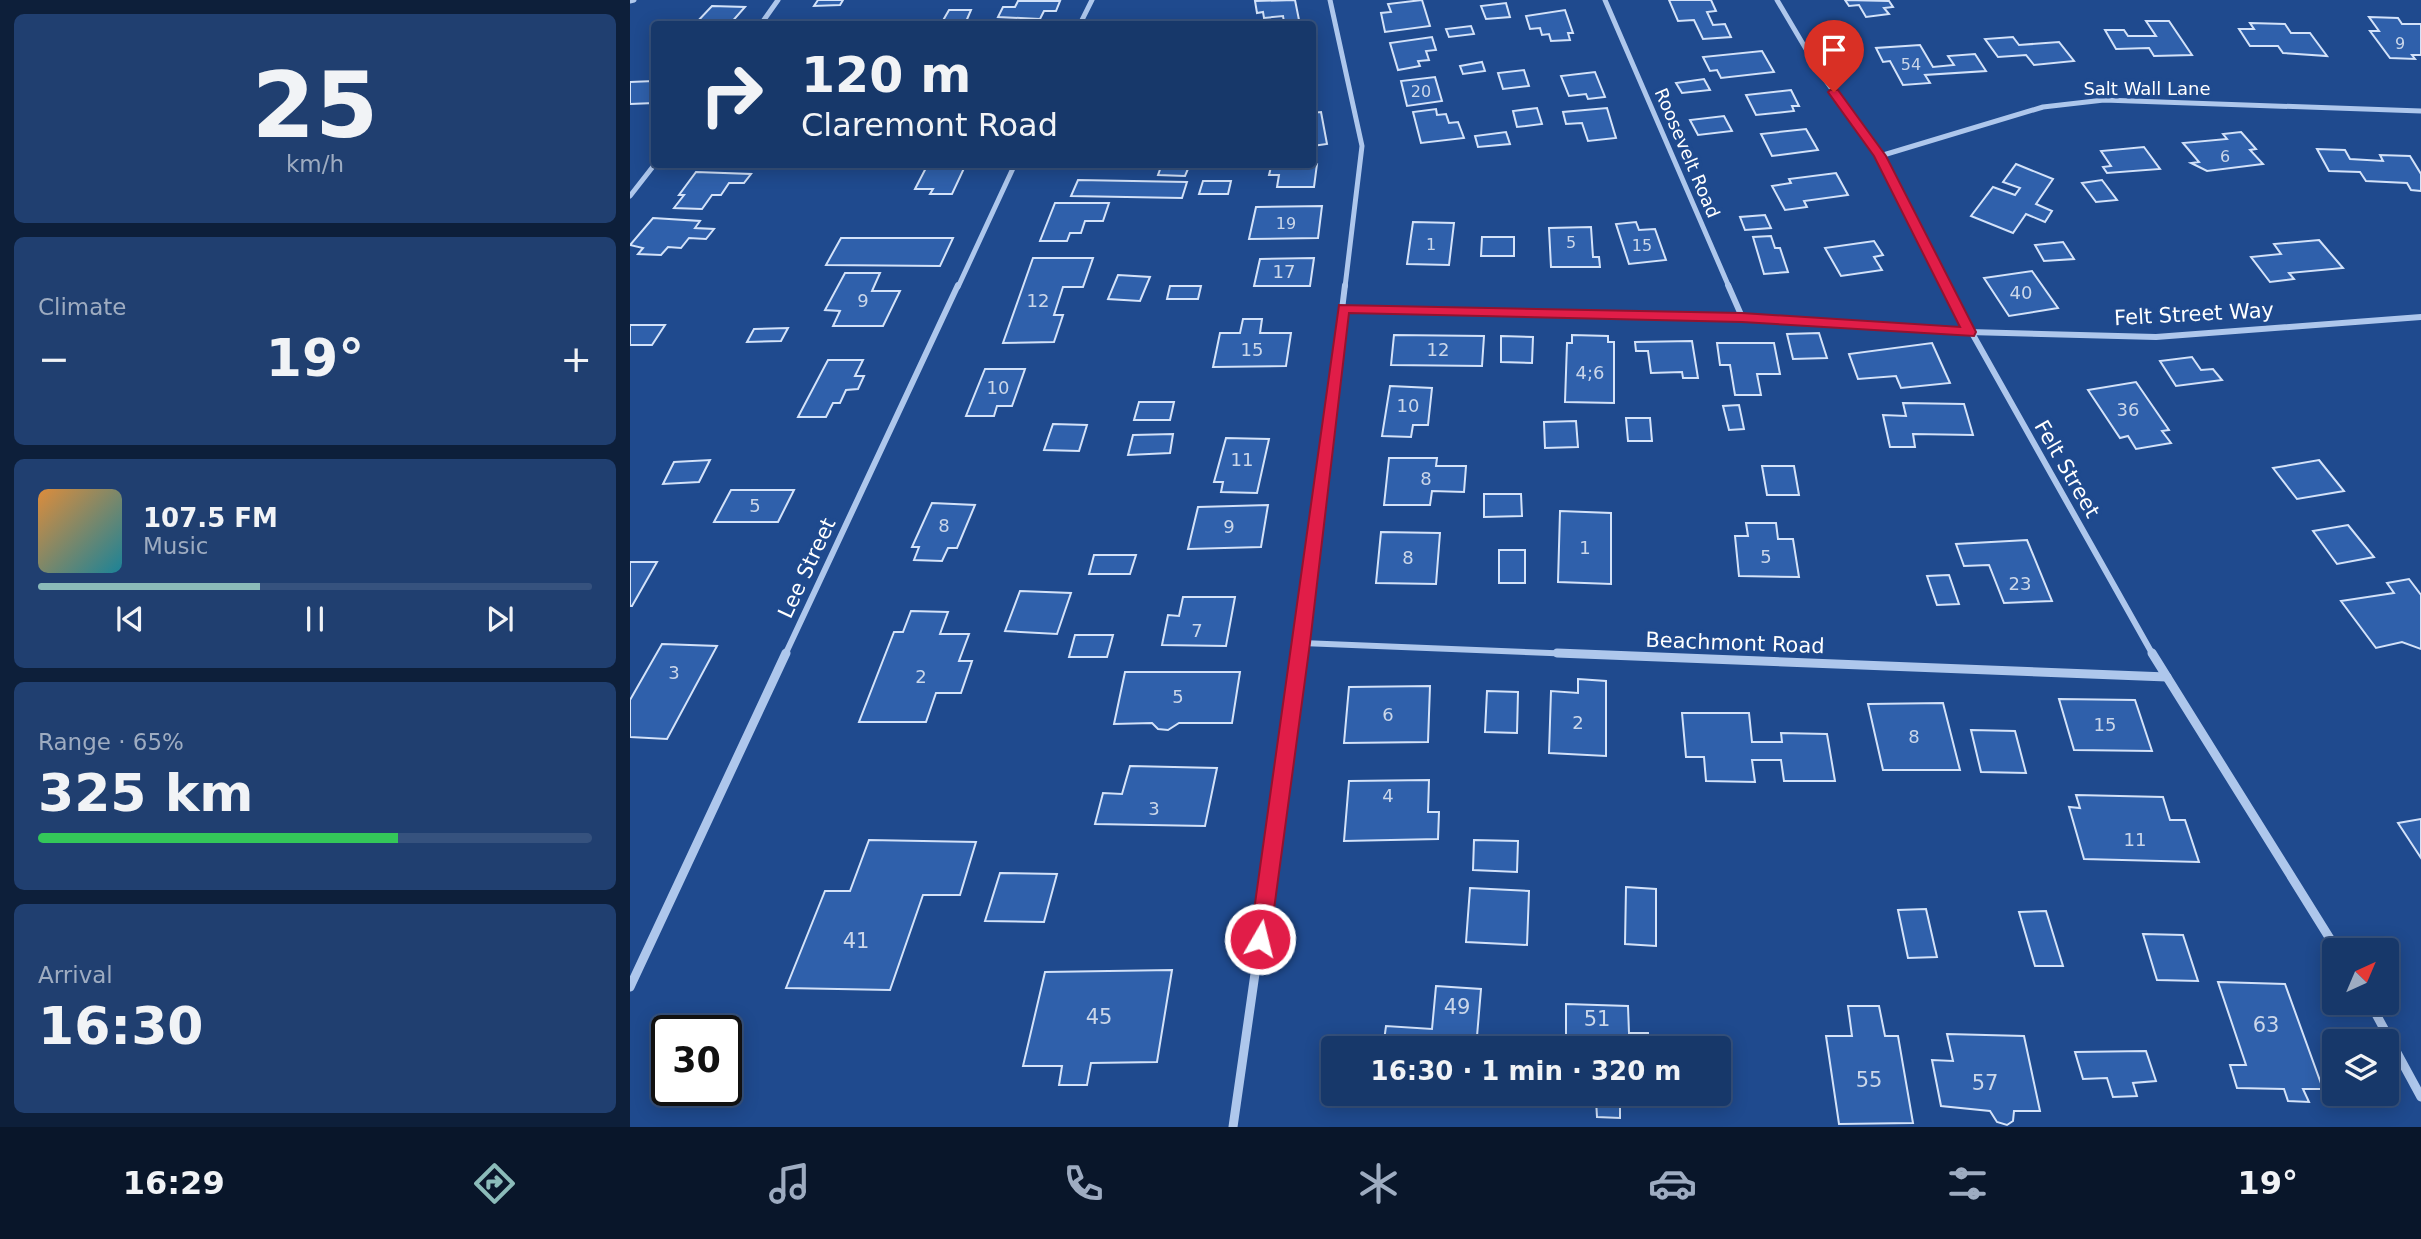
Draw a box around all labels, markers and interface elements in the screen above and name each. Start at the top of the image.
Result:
pin [1804,20,1864,92]
icon: arrive [1815,31,1853,69]
house number: 9 [2395,34,2405,53]
text: 120 m [801,47,971,104]
icon: right [686,49,777,140]
text: 25 [252,53,378,158]
house number: 54 [1901,55,1921,74]
street label: Salt Wall Lane [2083,78,2211,99]
house number: 20 [1411,82,1431,101]
street label: Roosevelt Road [1651,85,1724,221]
text: Claremont Road [801,106,1058,144]
house number: 6 [2220,147,2230,166]
text: km/h [286,151,344,177]
house number: 19 [1276,214,1296,233]
house number: 5 [1566,233,1576,252]
house number: 1 [1426,235,1436,254]
house number: 15 [1632,236,1652,255]
house number: 17 [1273,261,1295,282]
house number: 40 [2010,282,2032,303]
house number: 9 [857,290,869,311]
house number: 12 [1027,290,1049,311]
text: Climate [38,294,127,320]
street label: Felt Street Way [2114,298,2274,330]
text: 19° [266,328,364,388]
text: − [38,337,70,381]
text: + [560,337,592,381]
house number: 15 [1241,339,1263,360]
house number: 12 [1427,339,1449,360]
house number: 4;6 [1576,362,1604,383]
house number: 10 [987,377,1009,398]
house number: 10 [1397,395,1419,416]
house number: 36 [2117,399,2139,420]
street label: Felt Street [2030,416,2104,522]
house number: 11 [1231,449,1253,470]
house number: 8 [1420,468,1432,489]
house number: 5 [749,495,761,516]
text: 107.5 FM [143,503,278,533]
street label: Lee Street [773,514,841,622]
house number: 8 [938,515,950,536]
house number: 9 [1223,516,1235,537]
text: Music [143,533,208,559]
house number: 1 [1579,537,1591,558]
house number: 5 [1760,546,1772,567]
house number: 8 [1402,547,1414,568]
house number: 23 [2009,573,2031,594]
icon: previous [111,600,149,638]
icon: pause [296,600,334,638]
icon: next [481,600,519,638]
house number: 7 [1191,620,1203,641]
street label: Beachmont Road [1645,628,1825,658]
house number: 3 [668,662,680,683]
house number: 2 [915,666,927,687]
house number: 5 [1172,686,1184,707]
house number: 6 [1382,704,1394,725]
house number: 2 [1572,712,1584,733]
house number: 15 [2094,714,2116,735]
house number: 8 [1908,726,1920,747]
text: Range · 65% [38,729,184,755]
text: 325 km [38,763,253,823]
house number: 4 [1382,785,1394,806]
house number: 3 [1148,798,1160,819]
house number: 11 [2124,829,2146,850]
position arrow [1223,902,1297,976]
house number: 41 [843,929,869,953]
north arrow [2322,938,2399,1015]
map controls [2322,938,2399,1106]
text: Arrival [38,962,113,988]
house number: 49 [1444,995,1470,1019]
text: 16:30 [38,996,204,1056]
house number: 45 [1086,1005,1112,1029]
house number: 51 [1584,1007,1610,1031]
house number: 63 [2253,1013,2279,1037]
speed limit sign: 30 [651,1015,742,1106]
button: layers [2322,1029,2399,1106]
text: 16:30 · 1 min · 320 m [1371,1056,1681,1086]
house number: 55 [1856,1068,1882,1092]
house number: 57 [1972,1071,1998,1095]
icon: directions [470,1159,519,1208]
icon: music [765,1159,814,1208]
icon: phone [1059,1159,1108,1208]
icon: climate [1354,1159,1403,1208]
icon: car [1648,1159,1697,1208]
icon: filters [1943,1159,1992,1208]
text: 16:29 [123,1164,225,1202]
text: 19° [2238,1164,2298,1202]

